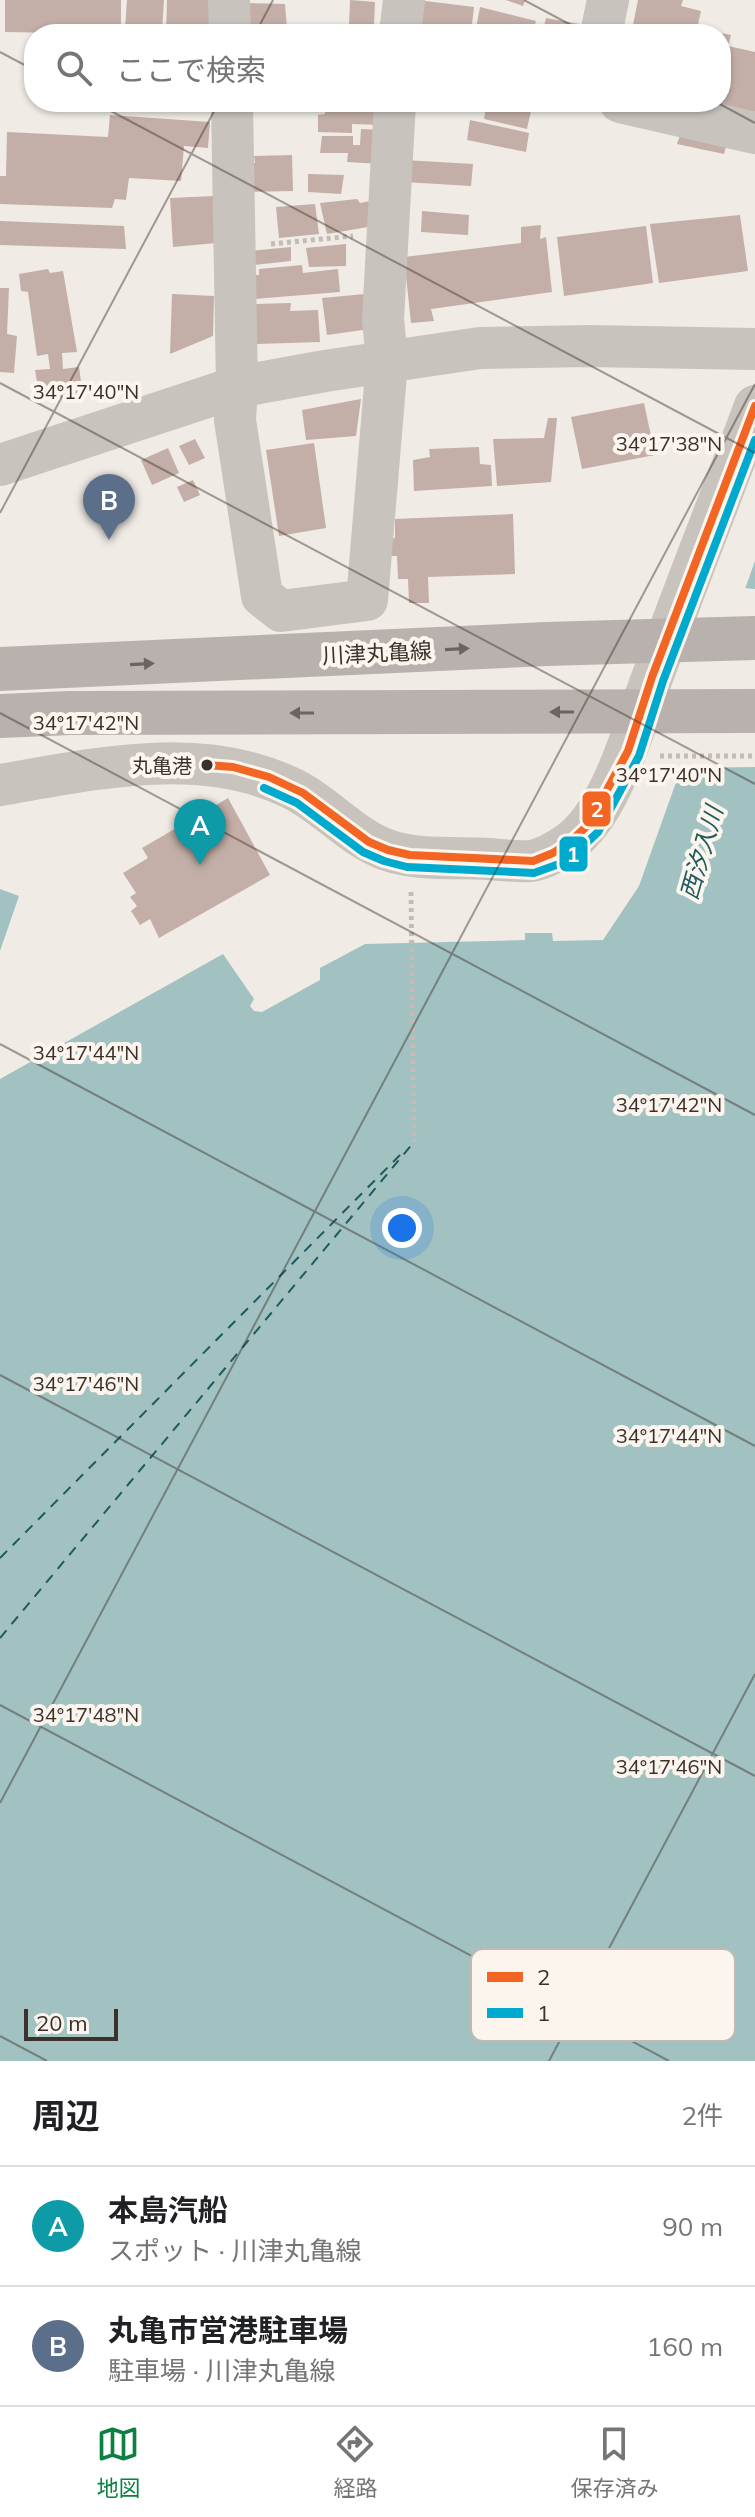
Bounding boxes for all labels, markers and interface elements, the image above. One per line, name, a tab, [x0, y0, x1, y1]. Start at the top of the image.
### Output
search box	[24, 24, 731, 112]
icon: search	[52, 46, 96, 90]
text: ここで検索	[116, 51, 266, 89]
text: 34°17'40"N	[33, 379, 139, 404]
text: 34°17'38"N	[616, 431, 722, 456]
pin: B	[83, 474, 135, 540]
street label: 川津丸亀線	[321, 636, 433, 670]
one-way arrow	[445, 642, 470, 655]
one-way arrow	[130, 657, 155, 670]
one-way arrow	[549, 706, 574, 719]
one-way arrow	[289, 707, 314, 719]
text: 34°17'42"N	[33, 710, 139, 735]
place label: 丸亀港	[132, 753, 192, 778]
marker: 丸亀港	[199, 757, 215, 773]
text: 34°17'40"N	[616, 762, 722, 787]
line badge: 2	[581, 790, 612, 828]
text: 2	[590, 795, 604, 823]
pin: A	[174, 799, 226, 865]
water label: 西汐入川	[673, 800, 730, 903]
line badge: 1	[558, 835, 589, 873]
text: 1	[566, 840, 580, 868]
text: 34°17'44"N	[33, 1040, 139, 1065]
text: 34°17'42"N	[616, 1092, 722, 1117]
your location	[382, 1208, 422, 1248]
text: 34°17'46"N	[33, 1371, 139, 1396]
text: 34°17'44"N	[616, 1423, 722, 1448]
text: 34°17'48"N	[33, 1702, 139, 1727]
text: 34°17'46"N	[616, 1754, 722, 1779]
legend	[471, 1949, 735, 2041]
text: 2	[537, 1963, 550, 1991]
text: 1	[537, 1999, 550, 2027]
scale bar	[24, 2005, 118, 2041]
text: 20 m	[36, 2009, 87, 2037]
text: 周辺	[32, 2094, 100, 2137]
text: 2件	[681, 2099, 723, 2132]
text: 本島汽船	[108, 2191, 228, 2229]
text: A	[48, 2210, 68, 2243]
text: 90 m	[662, 2210, 723, 2243]
text: スポット · 川津丸亀線	[108, 2234, 362, 2267]
text: 丸亀市営港駐車場	[108, 2311, 348, 2349]
text: B	[49, 2330, 67, 2363]
text: 160 m	[647, 2330, 723, 2363]
text: 駐車場 · 川津丸亀線	[108, 2354, 336, 2387]
tab: 地図	[96, 2422, 141, 2502]
tab: 経路	[333, 2422, 378, 2502]
tab: 保存済み	[570, 2422, 659, 2502]

